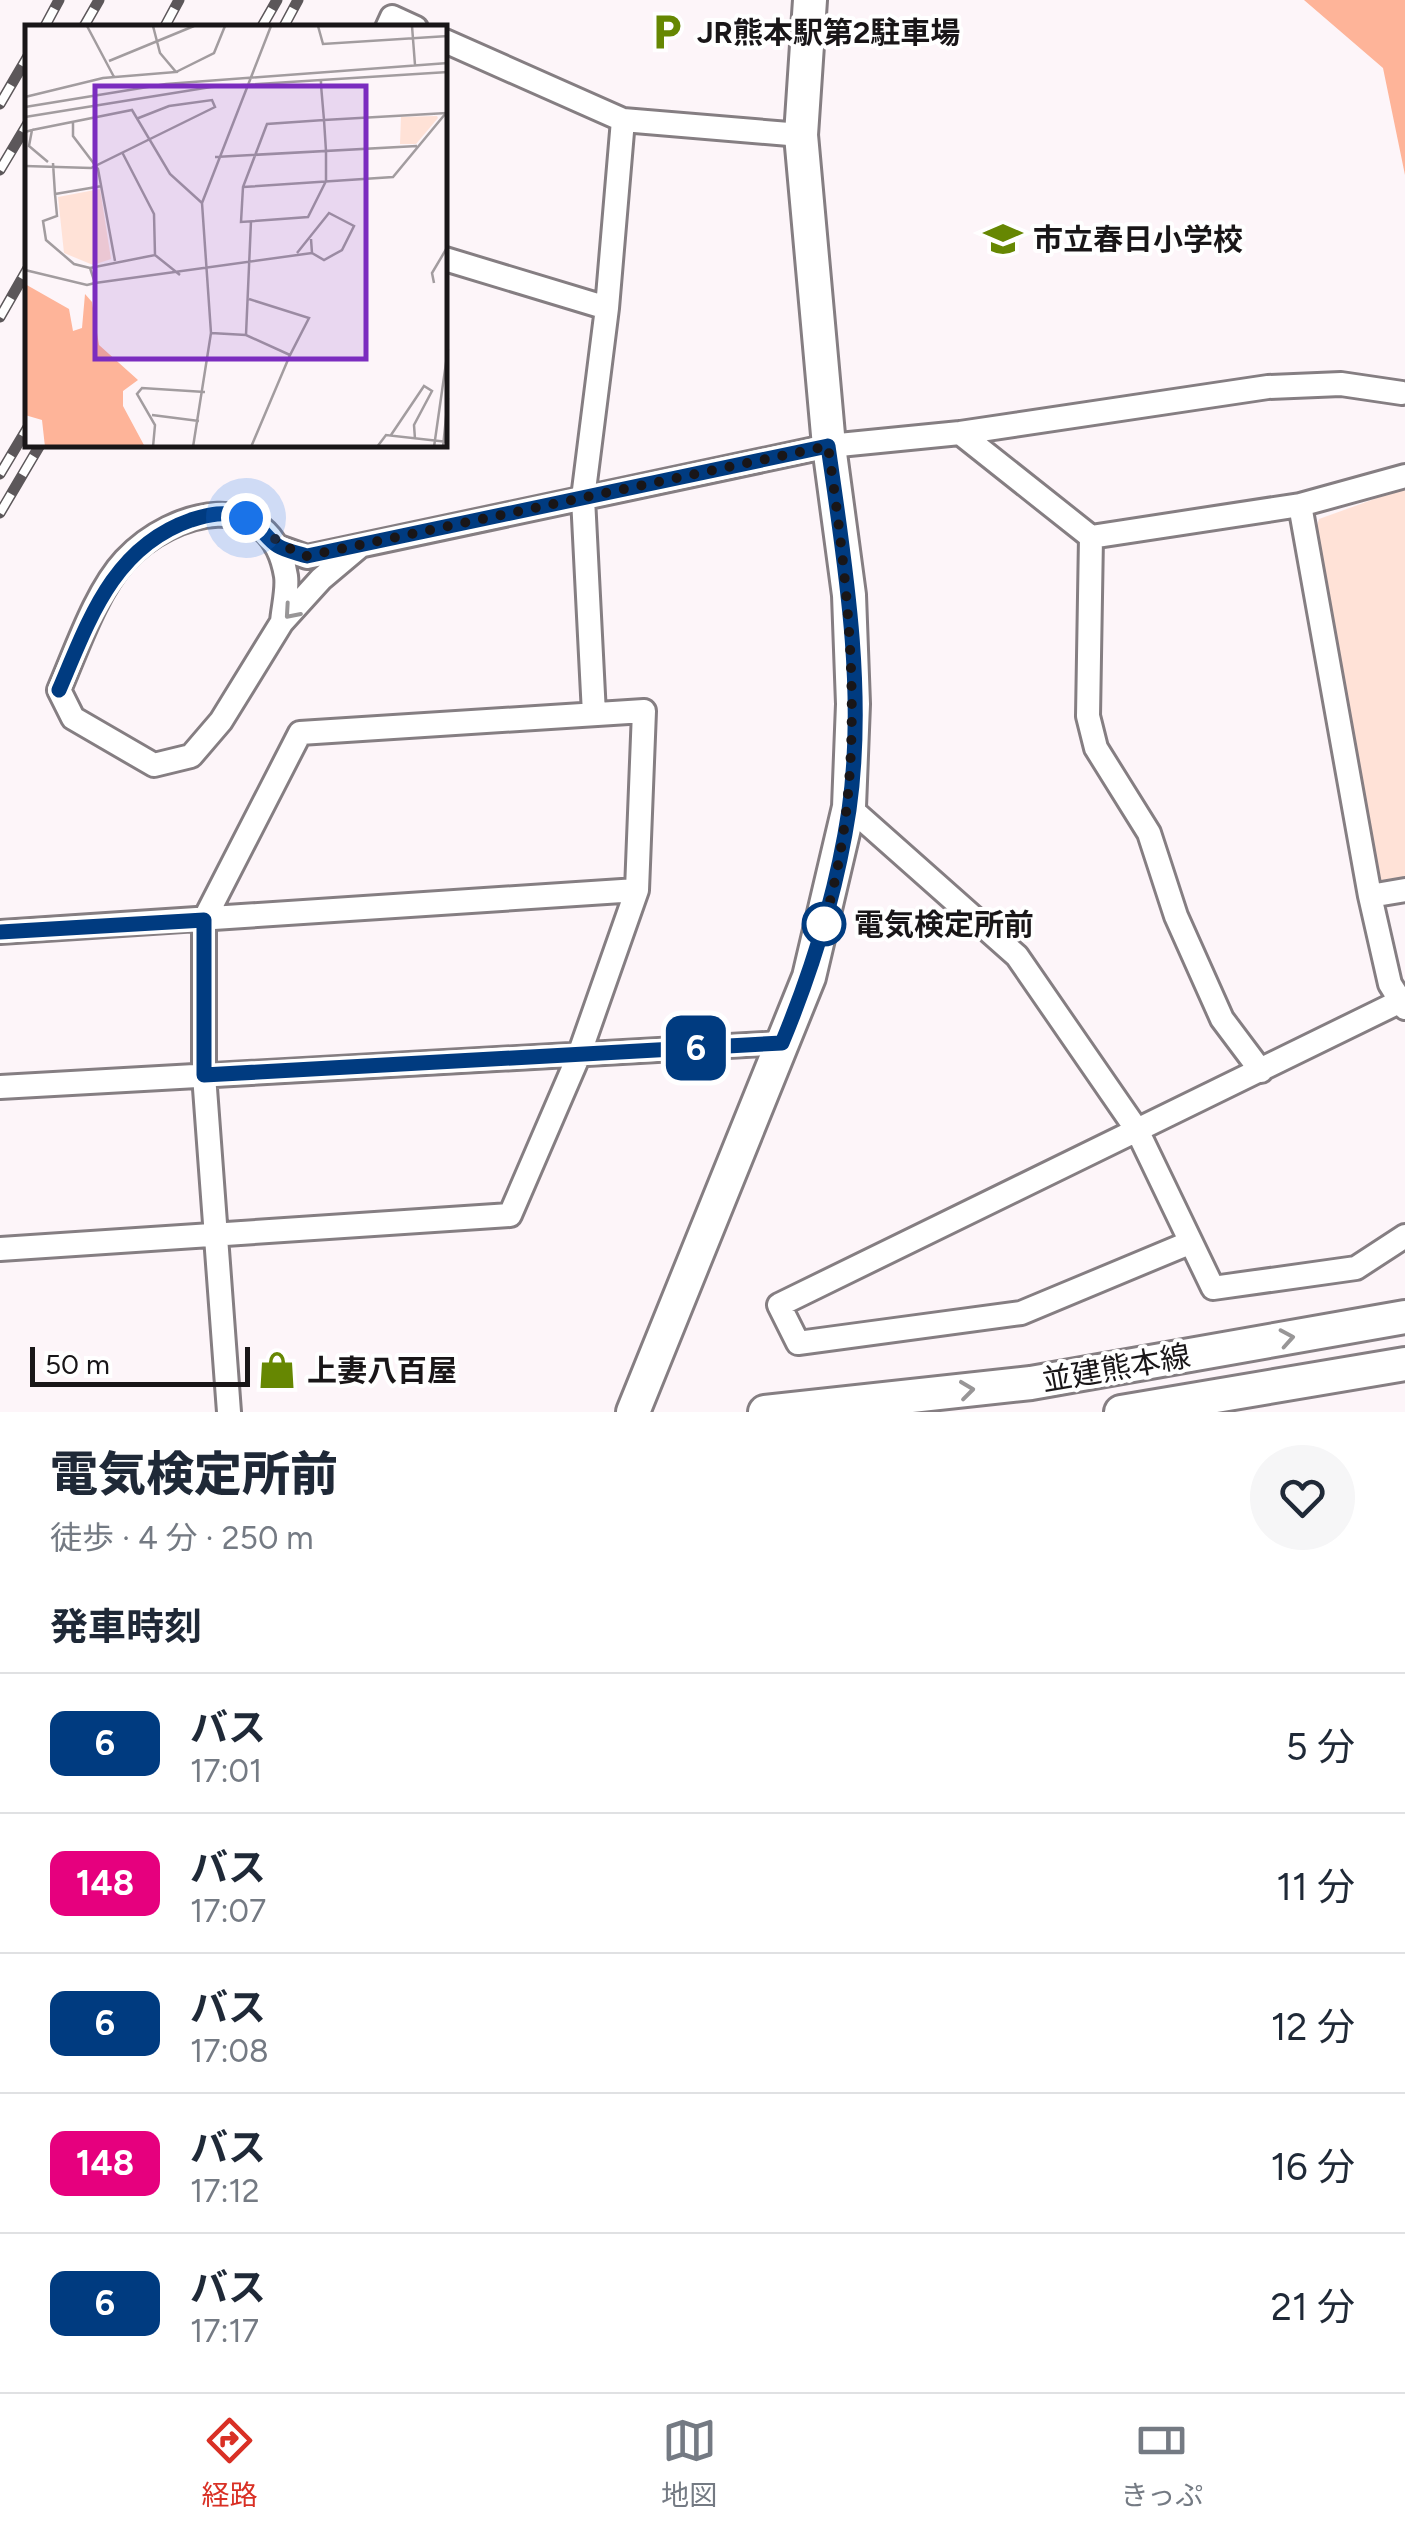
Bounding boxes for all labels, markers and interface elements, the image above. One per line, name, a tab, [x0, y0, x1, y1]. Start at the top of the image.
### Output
parking icon: JR熊本駅第2駐車場	[646, 11, 688, 53]
place label: JR熊本駅第2駐車場	[697, 14, 960, 51]
inset map	[25, 25, 448, 448]
school or university icon: 市立春日小学校	[982, 218, 1024, 260]
place label: 市立春日小学校	[1033, 221, 1243, 258]
your location	[221, 493, 271, 543]
one-way arrow	[285, 601, 303, 619]
marker: 電気検定所前	[803, 903, 845, 945]
place label: 電気検定所前	[854, 906, 1034, 943]
line badge: 6	[664, 1016, 728, 1080]
text: 6	[686, 1027, 706, 1069]
one-way arrow	[1279, 1328, 1296, 1349]
street label: 並建熊本線	[1039, 1337, 1193, 1399]
scale bar	[30, 1342, 250, 1386]
text: 50 m	[45, 1347, 110, 1381]
shop icon: 上妻八百屋	[256, 1349, 298, 1391]
place label: 上妻八百屋	[307, 1352, 457, 1389]
one-way arrow	[959, 1380, 975, 1401]
text: 電気検定所前	[50, 1445, 338, 1503]
button: heart	[1250, 1445, 1355, 1550]
text: 徒歩 · 4 分 · 250 m	[50, 1519, 314, 1557]
text: 発車時刻	[50, 1604, 202, 1650]
text: バス	[190, 1705, 266, 1751]
text: 6	[95, 1722, 115, 1764]
text: 5 分	[1286, 1724, 1355, 1770]
text: 17:01	[190, 1752, 262, 1790]
text: バス	[190, 1845, 266, 1891]
text: 148	[76, 1862, 134, 1904]
text: 11 分	[1276, 1864, 1355, 1910]
text: 17:07	[190, 1892, 266, 1930]
text: バス	[190, 1985, 266, 2031]
text: 6	[95, 2002, 115, 2044]
text: 12 分	[1271, 2004, 1355, 2050]
text: 17:08	[190, 2032, 269, 2070]
text: バス	[190, 2125, 266, 2171]
text: 148	[76, 2142, 134, 2184]
text: 16 分	[1270, 2144, 1355, 2190]
text: 17:12	[190, 2172, 260, 2210]
text: バス	[190, 2265, 266, 2311]
text: 6	[95, 2282, 115, 2324]
text: 21 分	[1271, 2284, 1355, 2330]
text: 17:17	[190, 2312, 259, 2350]
tab: 経路	[202, 2413, 258, 2513]
tab: 地図	[661, 2413, 717, 2513]
tab: きっぷ	[1120, 2413, 1203, 2513]

